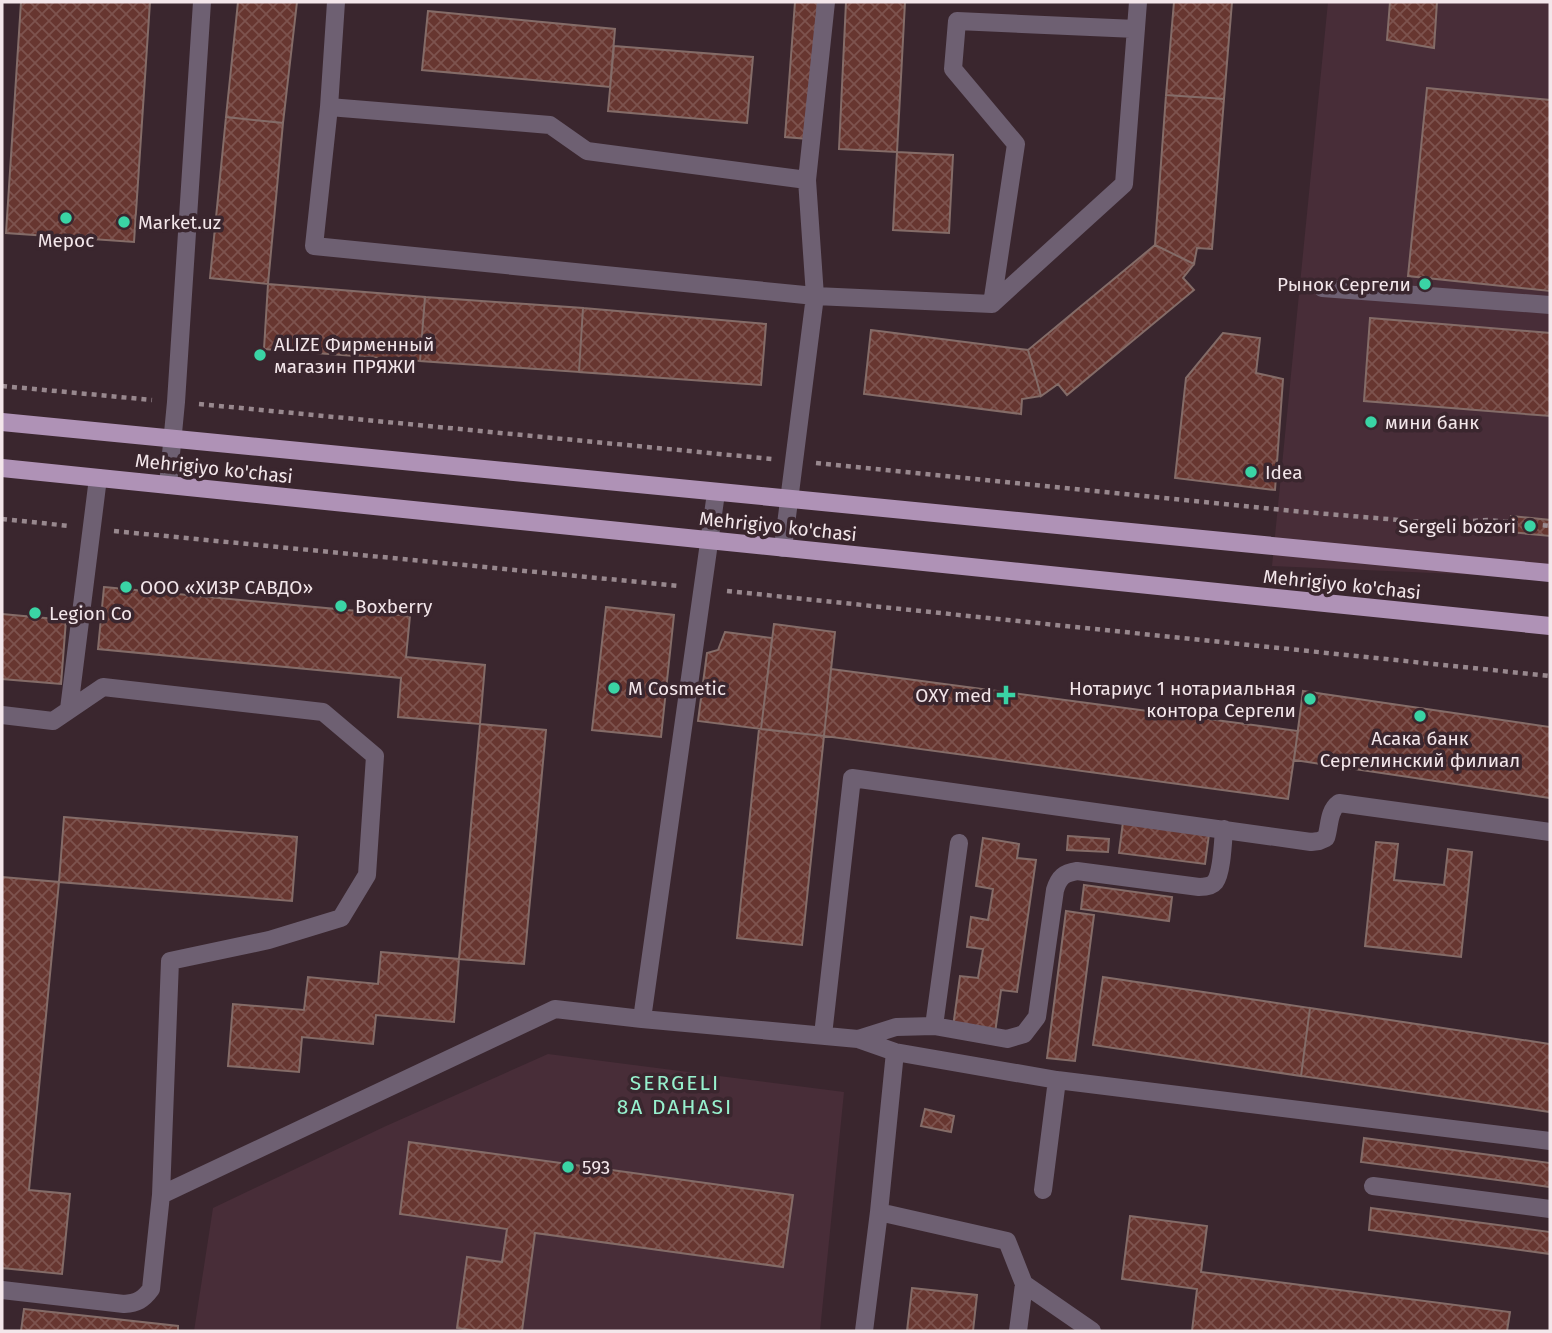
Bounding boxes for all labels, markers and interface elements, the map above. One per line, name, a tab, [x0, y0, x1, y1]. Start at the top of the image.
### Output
marker: Мерос	[58, 210, 74, 226]
place label: Market.uz	[138, 211, 221, 234]
marker: Market.uz	[116, 214, 132, 230]
place label: Мерос	[38, 229, 94, 252]
place label: Рынок Сергели	[1277, 273, 1411, 296]
marker: Рынок Сергели	[1417, 276, 1433, 292]
place label: ALIZE Фирменный магазин ПРЯЖИ	[274, 333, 434, 378]
marker: ALIZE Фирменный магазин ПРЯЖИ	[252, 347, 268, 363]
place label: мини банк	[1385, 411, 1479, 434]
marker: мини банк	[1363, 414, 1379, 430]
street label: Mehrigiyo ko'chasi	[134, 449, 294, 488]
place label: Idea	[1265, 461, 1302, 484]
marker: Idea	[1243, 464, 1259, 480]
street label: Mehrigiyo ko'chasi	[698, 507, 858, 546]
place label: Sergeli bozori	[1398, 515, 1516, 538]
marker: Sergeli bozori	[1522, 518, 1538, 534]
street label: Mehrigiyo ko'chasi	[1262, 565, 1422, 604]
place label: ООО «ХИЗР САВДО»	[140, 576, 313, 599]
marker: ООО «ХИЗР САВДО»	[118, 579, 134, 595]
place label: Boxberry	[355, 595, 433, 618]
marker: Boxberry	[333, 598, 349, 614]
place label: Legion Co	[49, 602, 132, 625]
marker: Legion Co	[27, 605, 43, 621]
place label: M Cosmetic	[628, 677, 726, 700]
place label: Нотариус 1 нотариальная контора Сергели	[1069, 677, 1296, 722]
marker: M Cosmetic	[606, 680, 622, 696]
place label: OXY med	[915, 684, 992, 707]
marker: OXY med	[998, 687, 1014, 703]
marker: Нотариус 1 нотариальная контора Сергели	[1302, 691, 1318, 707]
marker: Асака банк Сергелинский филиал	[1412, 708, 1428, 724]
place label: Асака банк Сергелинский филиал	[1320, 727, 1520, 772]
district label: SERGELI 8A DAHASI	[617, 1070, 733, 1120]
place label: 593	[582, 1156, 610, 1179]
marker: 593	[560, 1159, 576, 1175]

